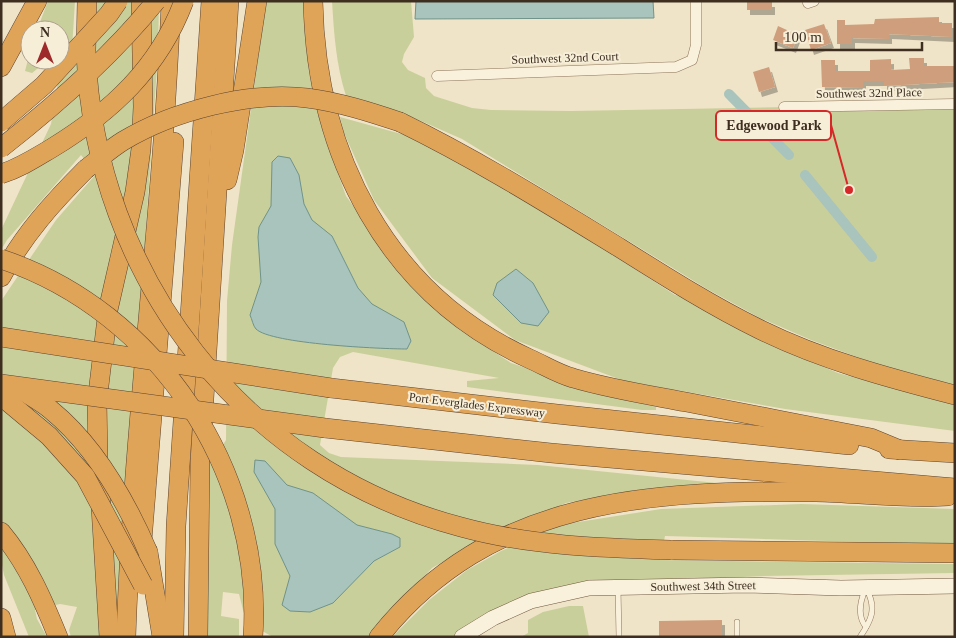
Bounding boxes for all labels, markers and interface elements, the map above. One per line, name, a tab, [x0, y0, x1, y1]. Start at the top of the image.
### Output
north arrow	[20, 20, 70, 70]
scale bar	[776, 20, 922, 52]
text: N	[40, 25, 50, 40]
text: 100 m	[784, 29, 822, 45]
street label: Southwest 32nd Court	[511, 49, 620, 67]
street label: Southwest 32nd Place	[816, 85, 922, 101]
callout: Edgewood Park	[716, 111, 831, 140]
text: Edgewood Park	[726, 118, 822, 133]
street label: Port Everglades Expressway	[408, 390, 546, 420]
street label: Southwest 34th Street	[650, 578, 756, 594]

